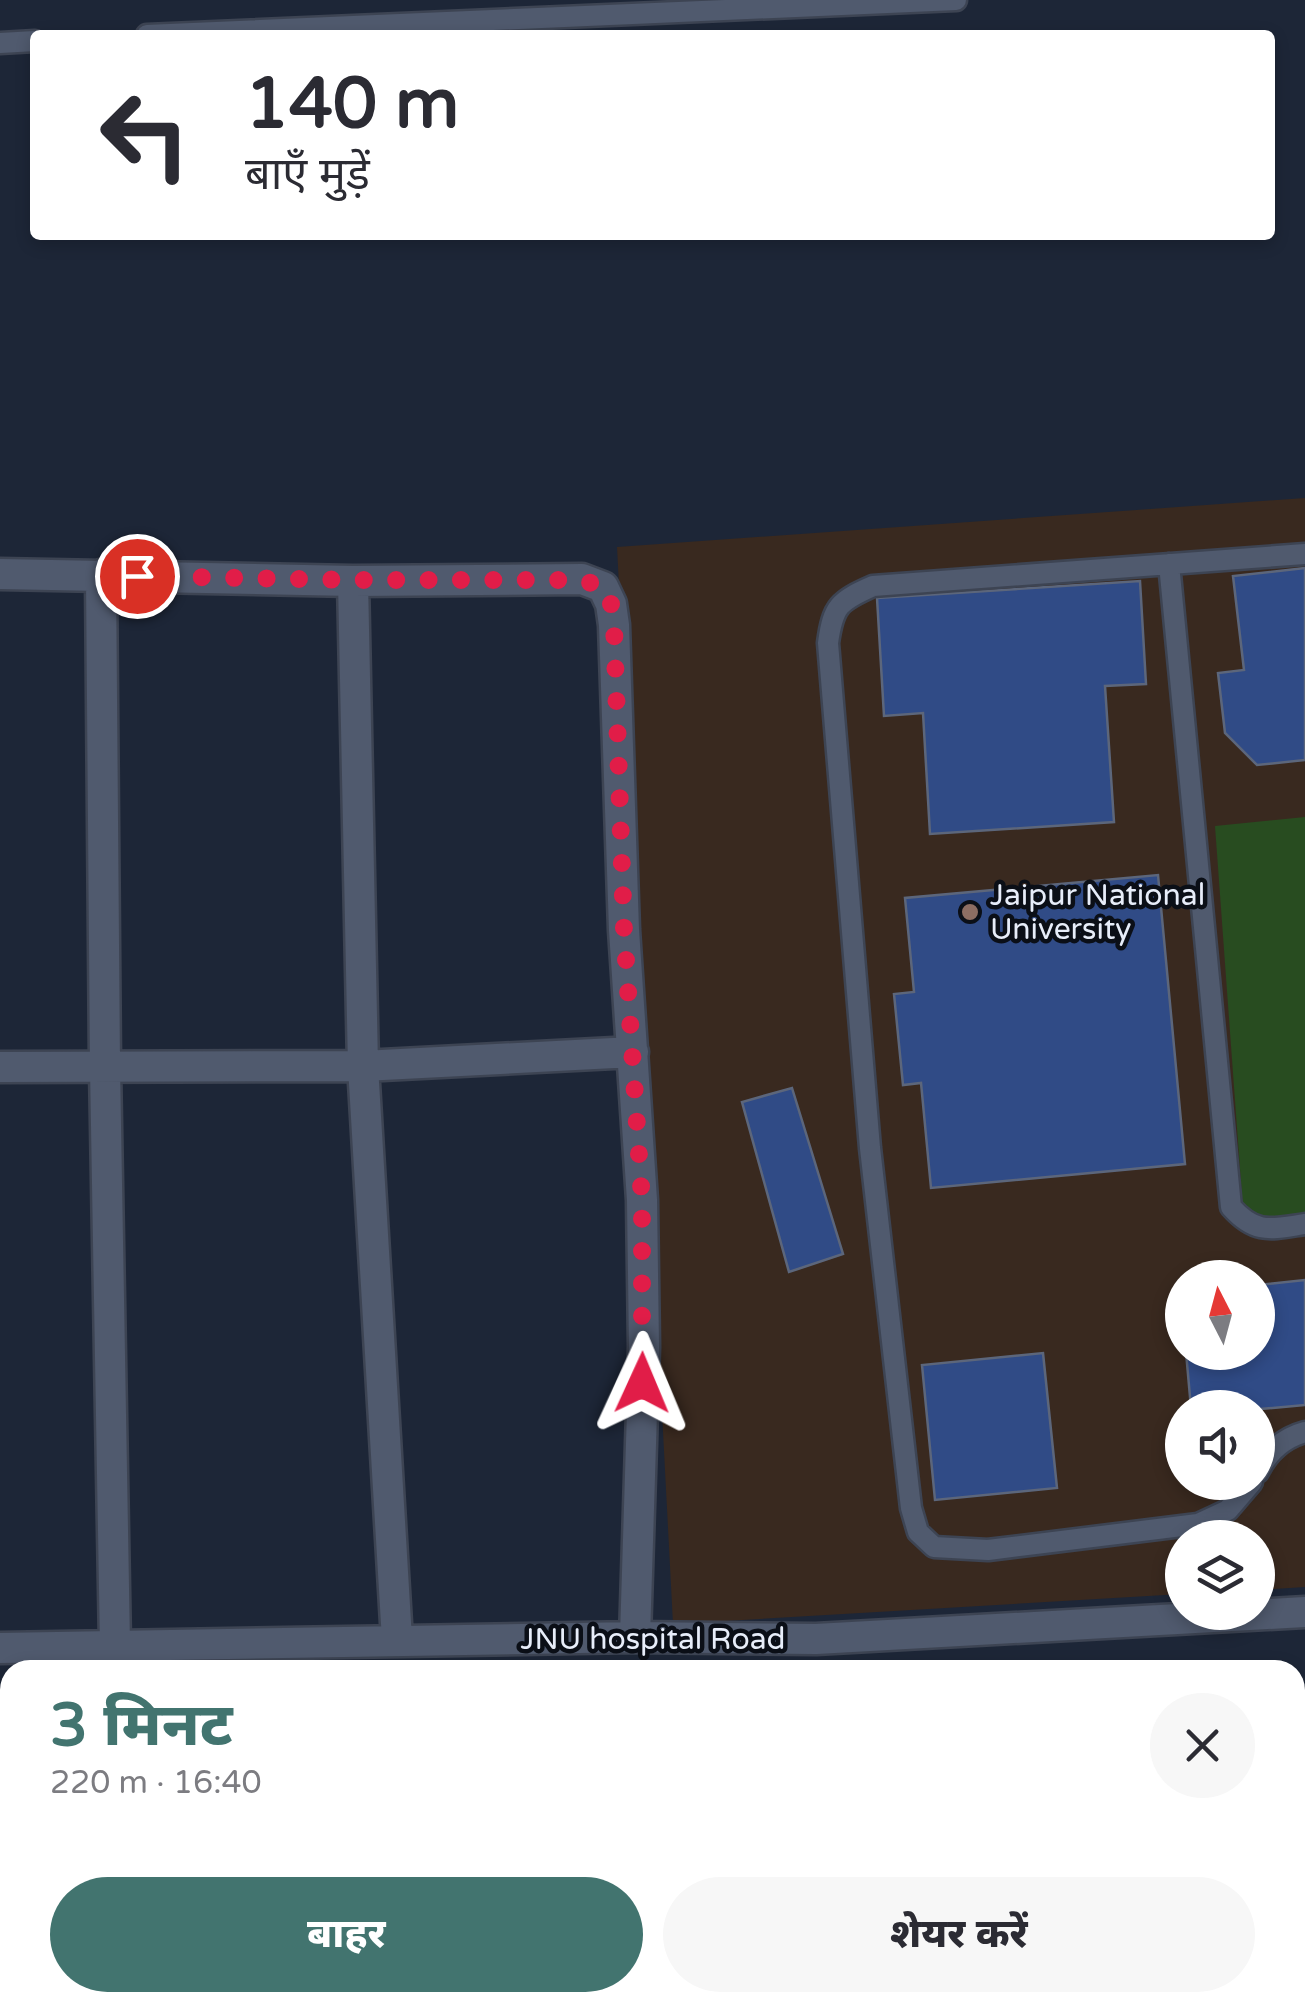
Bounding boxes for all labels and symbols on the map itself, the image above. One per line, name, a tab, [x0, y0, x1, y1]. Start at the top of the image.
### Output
pin	[95, 534, 180, 619]
place label: Jaipur National University	[990, 877, 1205, 948]
marker: Jaipur National University	[959, 901, 981, 923]
north arrow	[1165, 1260, 1275, 1370]
position arrow	[590, 1331, 694, 1435]
street label: JNU hospital Road	[521, 1621, 785, 1658]

